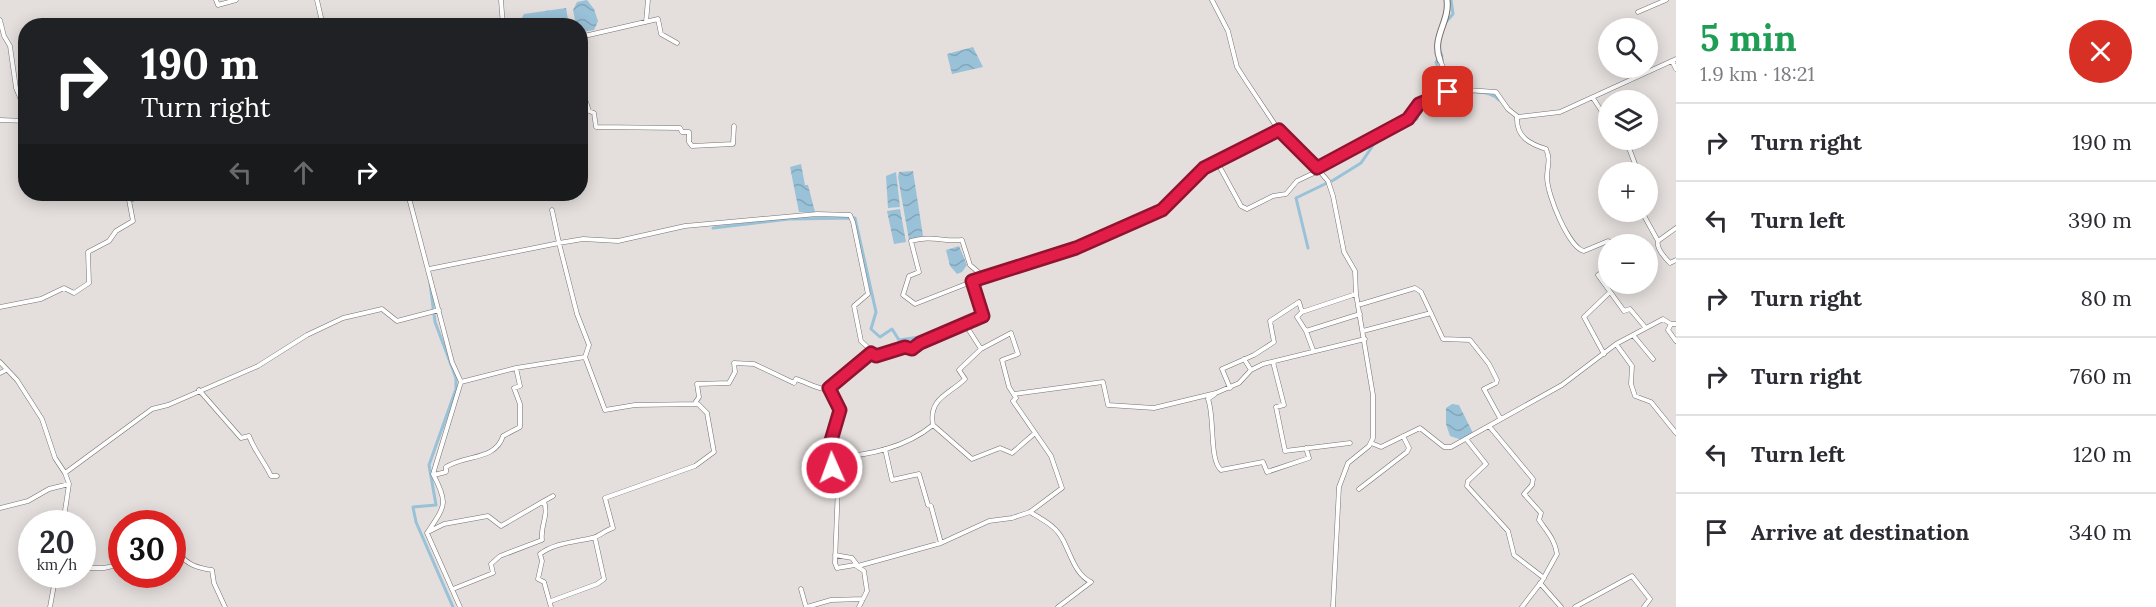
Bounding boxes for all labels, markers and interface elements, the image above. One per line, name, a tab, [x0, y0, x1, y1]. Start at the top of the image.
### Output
text: 5 min	[1700, 15, 1797, 61]
map controls	[1598, 18, 1658, 294]
button: search	[1598, 18, 1658, 78]
button: close	[2069, 20, 2132, 83]
text: 190 m	[141, 37, 259, 91]
icon: right	[42, 42, 120, 120]
text: 1.9 km · 18:21	[1700, 61, 1815, 86]
pin	[1422, 66, 1473, 117]
icon: arrive	[1431, 75, 1464, 108]
text: Turn right	[141, 90, 270, 124]
button: layers	[1598, 90, 1658, 150]
icon: right	[1700, 126, 1733, 159]
text: Turn right	[1751, 128, 1862, 156]
text: 190 m	[2072, 128, 2132, 156]
icon: left	[224, 156, 257, 189]
icon: ahead	[287, 156, 320, 189]
icon: right	[350, 156, 383, 189]
button: +	[1598, 162, 1658, 222]
icon: left	[1700, 204, 1733, 237]
text: Turn left	[1751, 206, 1845, 234]
text: 390 m	[2068, 206, 2132, 234]
button: −	[1598, 234, 1658, 294]
icon: right	[1700, 282, 1733, 315]
text: Turn right	[1751, 284, 1862, 312]
text: 80 m	[2081, 284, 2132, 312]
icon: right	[1700, 360, 1733, 393]
text: Turn right	[1751, 362, 1862, 390]
text: 760 m	[2070, 362, 2132, 390]
position arrow	[800, 436, 864, 500]
icon: left	[1700, 438, 1733, 471]
text: Turn left	[1751, 440, 1845, 468]
text: 120 m	[2073, 440, 2132, 468]
speed limit sign: 30	[108, 510, 186, 588]
icon: arrive	[1700, 516, 1733, 549]
text: Arrive at destination	[1751, 518, 1969, 546]
text: 340 m	[2069, 518, 2132, 546]
text: 20	[39, 523, 75, 561]
text: km/h	[37, 555, 77, 574]

